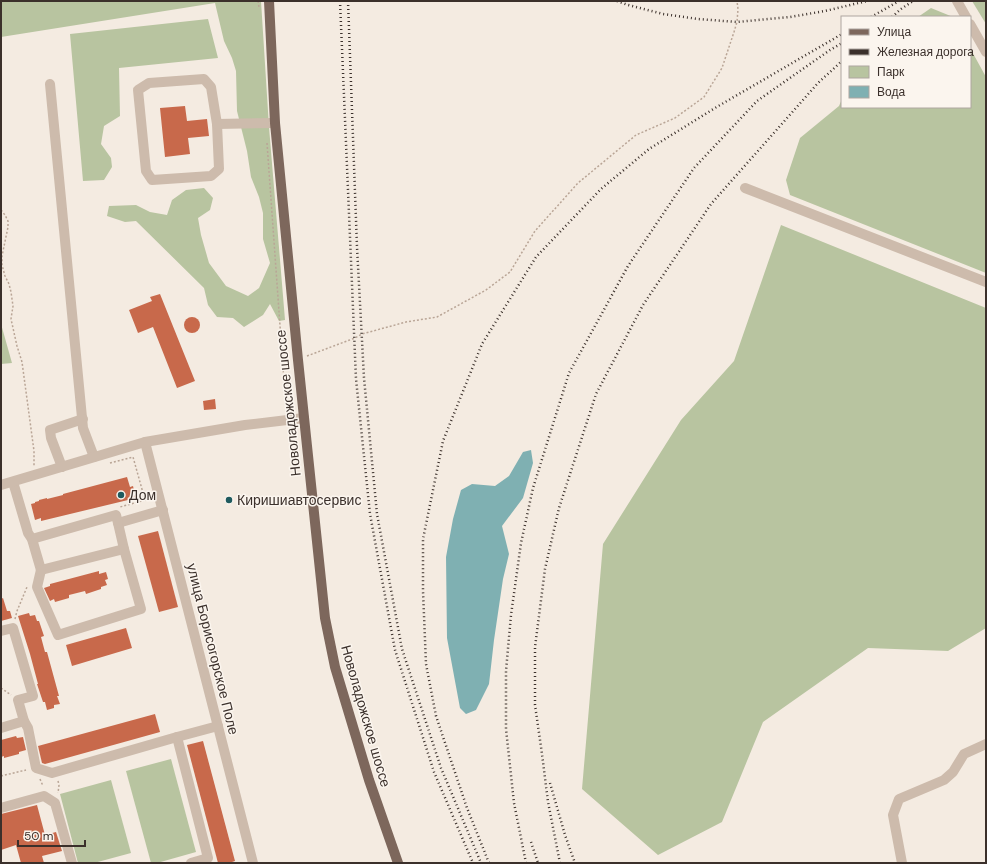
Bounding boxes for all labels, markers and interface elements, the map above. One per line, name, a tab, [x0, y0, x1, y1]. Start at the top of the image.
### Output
legend	[841, 16, 971, 108]
text: Улица	[877, 24, 911, 40]
text: Железная дорога	[877, 44, 974, 60]
text: Парк	[877, 64, 905, 80]
text: Вода	[877, 84, 905, 100]
street label: Новоладожское шоссе	[271, 329, 305, 477]
place label: Дом	[129, 486, 156, 504]
marker: Дом	[116, 490, 126, 500]
place label: Киришиавтосервис	[237, 491, 361, 509]
marker: Киришиавтосервис	[224, 495, 234, 505]
street label: улица Борисогорское Поле	[183, 561, 243, 737]
street label: Новоладожское шоссе	[337, 643, 395, 789]
scale bar	[18, 822, 85, 848]
text: 50 m	[24, 828, 53, 844]

